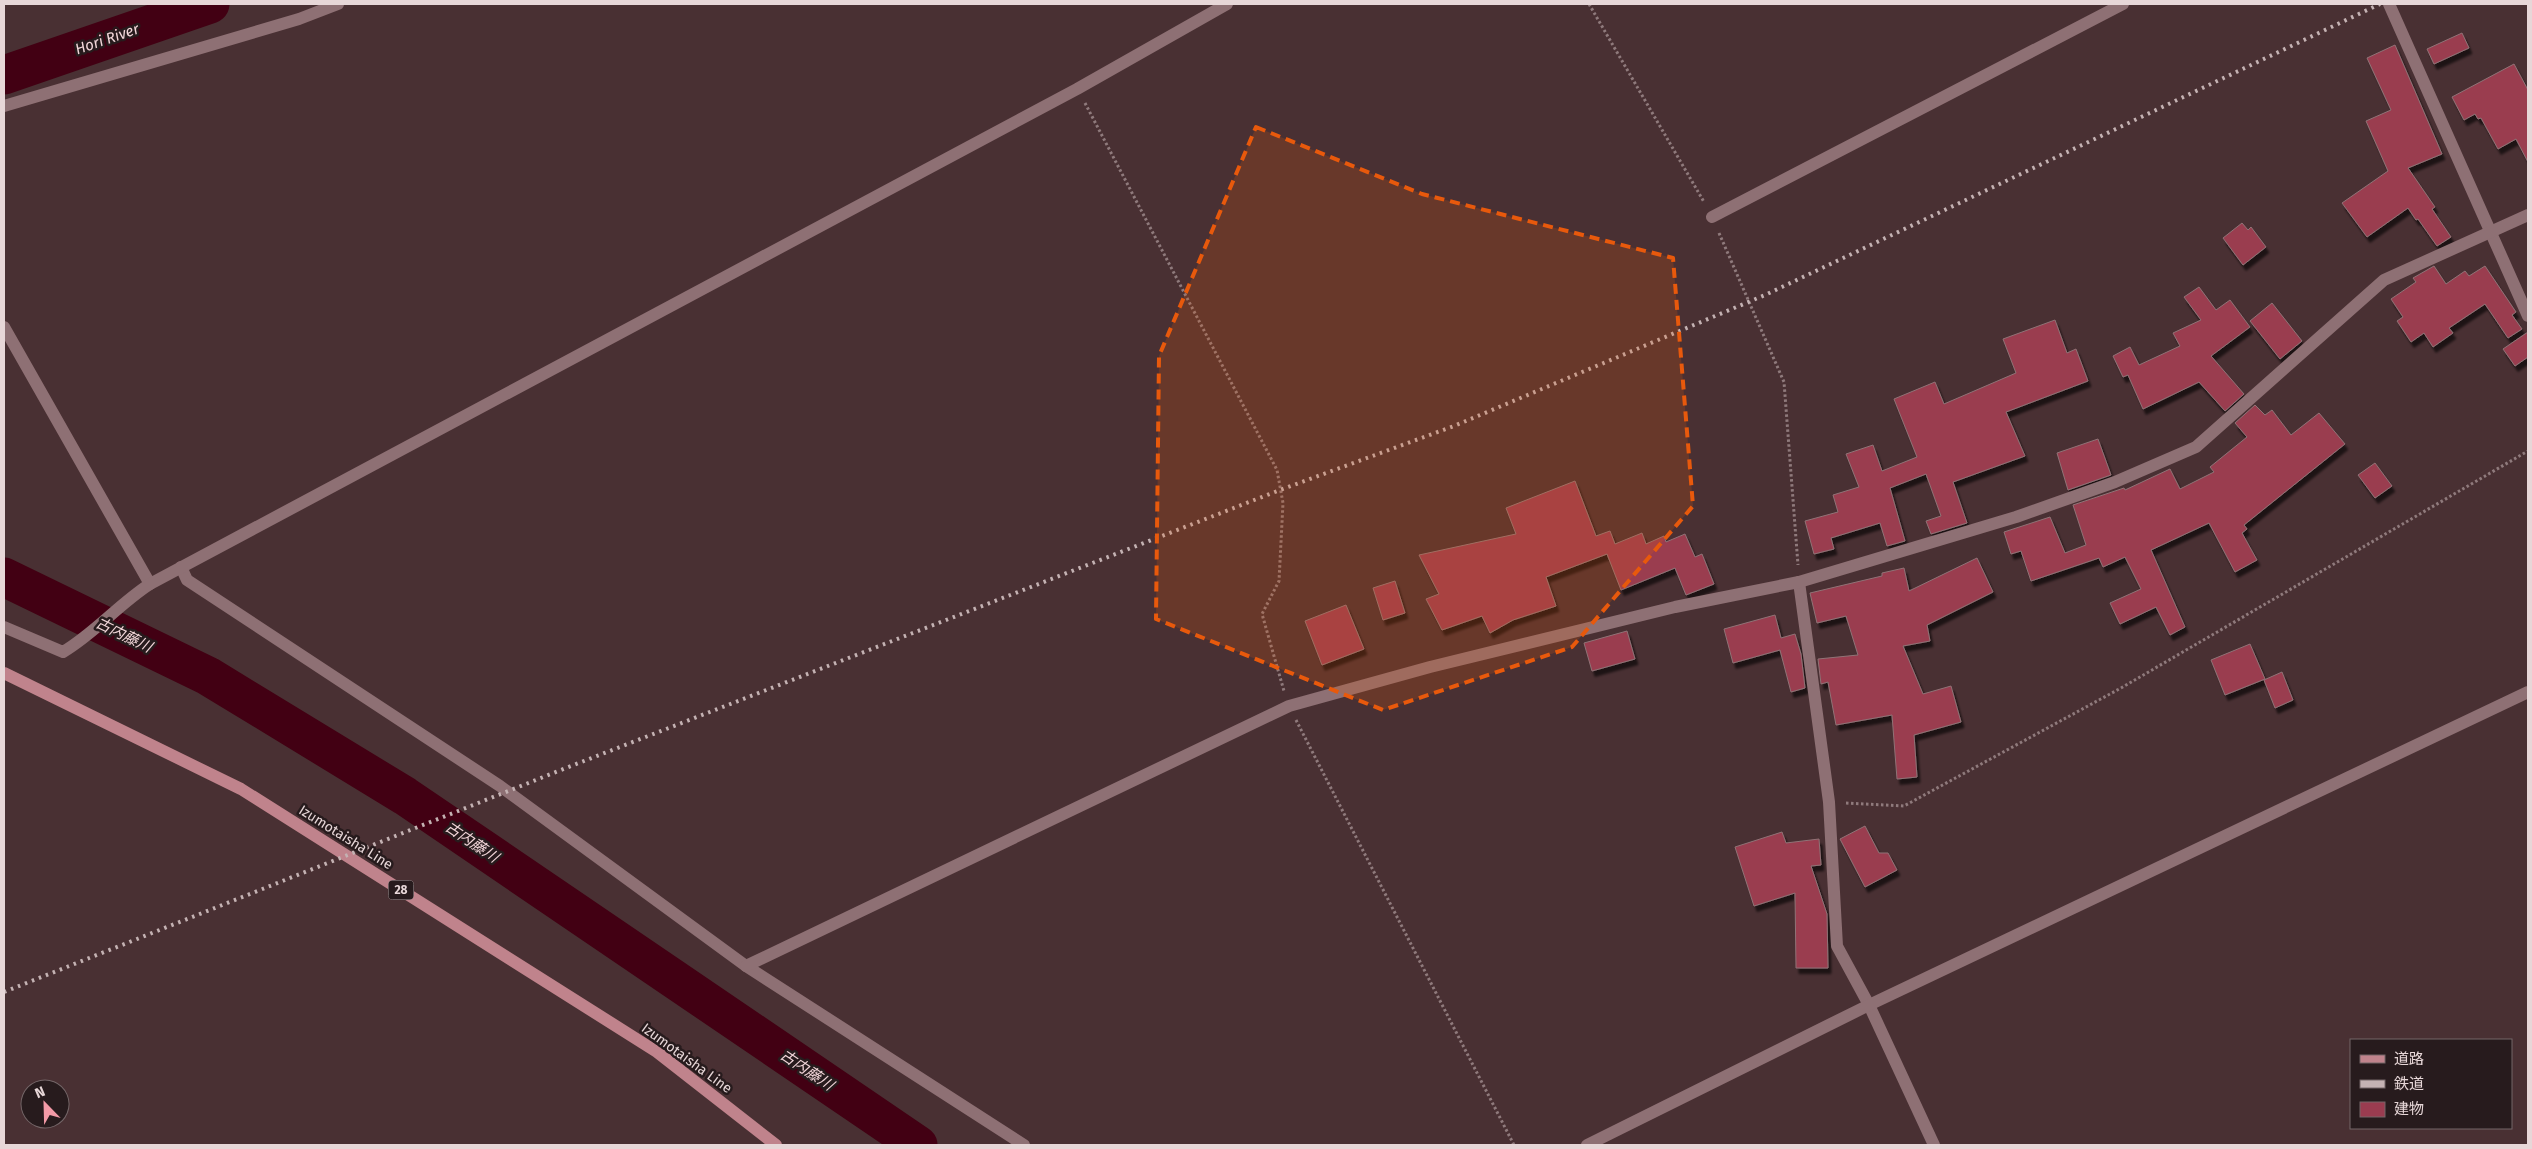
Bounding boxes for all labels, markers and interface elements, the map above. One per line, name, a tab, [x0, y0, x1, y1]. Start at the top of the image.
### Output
water label: Hori River	[73, 19, 143, 58]
water label: 古内藤川	[93, 614, 157, 657]
street label: Izumotaisha Line	[296, 802, 396, 873]
water label: 古内藤川	[442, 818, 504, 867]
road number: 28	[388, 880, 414, 900]
street label: Izumotaisha Line	[638, 1020, 735, 1097]
legend	[2350, 1039, 2512, 1129]
water label: 古内藤川	[777, 1046, 839, 1095]
text: 道路	[2394, 1050, 2424, 1068]
text: 鉄道	[2394, 1075, 2424, 1093]
north arrow	[20, 1079, 70, 1129]
text: N	[33, 1083, 48, 1102]
text: 建物	[2394, 1100, 2424, 1118]

